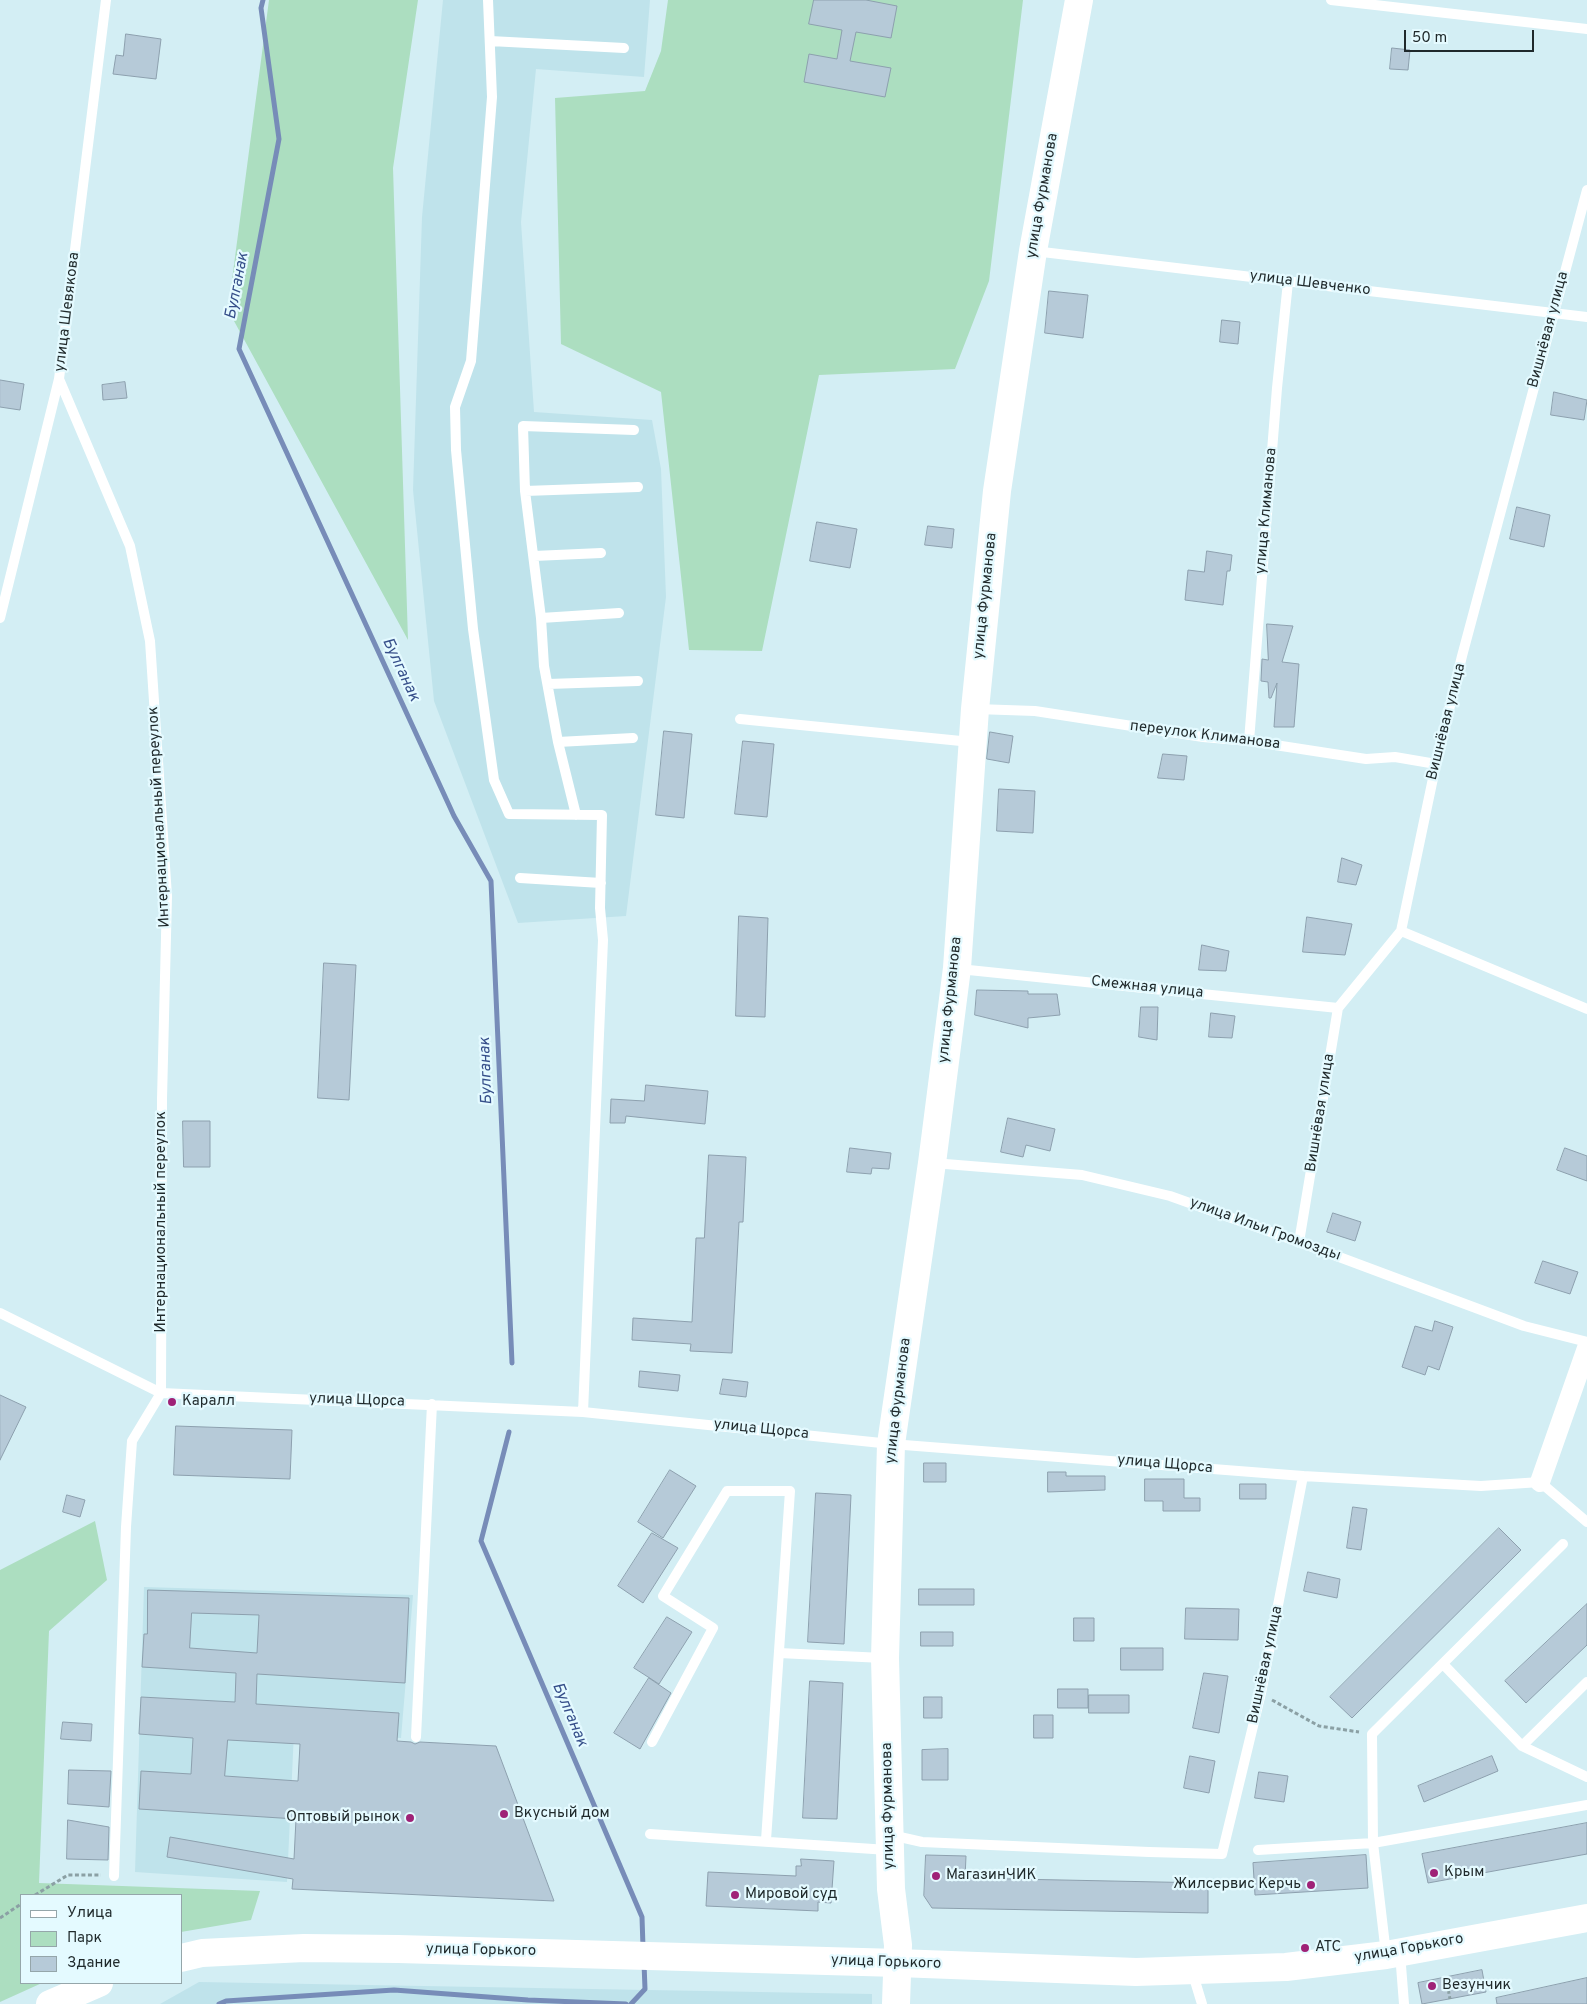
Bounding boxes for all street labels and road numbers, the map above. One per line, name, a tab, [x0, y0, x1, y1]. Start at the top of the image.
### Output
street label: улица Фурманова	[1023, 132, 1063, 260]
street label: улица Шевякова	[52, 251, 84, 373]
street label: улица Шевченко	[1249, 268, 1371, 300]
street label: Вишнёвая улица	[1525, 270, 1573, 390]
street label: улица Климанова	[1253, 447, 1281, 575]
street label: улица Фурманова	[970, 532, 1002, 660]
street label: Вишнёвая улица	[1424, 662, 1470, 782]
street label: Интернациональный переулок	[145, 706, 175, 928]
street label: переулок Климанова	[1129, 718, 1281, 754]
street label: улица Фурманова	[935, 936, 967, 1064]
street label: Смежная улица	[1090, 973, 1204, 1003]
street label: Вишнёвая улица	[1303, 1052, 1339, 1174]
street label: Интернациональный переулок	[153, 1111, 171, 1333]
street label: улица Ильи Громозды	[1187, 1194, 1343, 1266]
street label: улица Фурманова	[882, 1337, 916, 1465]
street label: улица Щорса	[309, 1390, 405, 1412]
street label: улица Щорса	[713, 1416, 809, 1444]
street label: улица Щорса	[1117, 1452, 1213, 1478]
street label: Вишнёвая улица	[1245, 1605, 1287, 1725]
street label: улица Фурманова	[879, 1742, 899, 1870]
street label: улица Горького	[1353, 1931, 1465, 1967]
street label: улица Горького	[426, 1941, 536, 1961]
street label: улица Горького	[831, 1952, 941, 1974]

